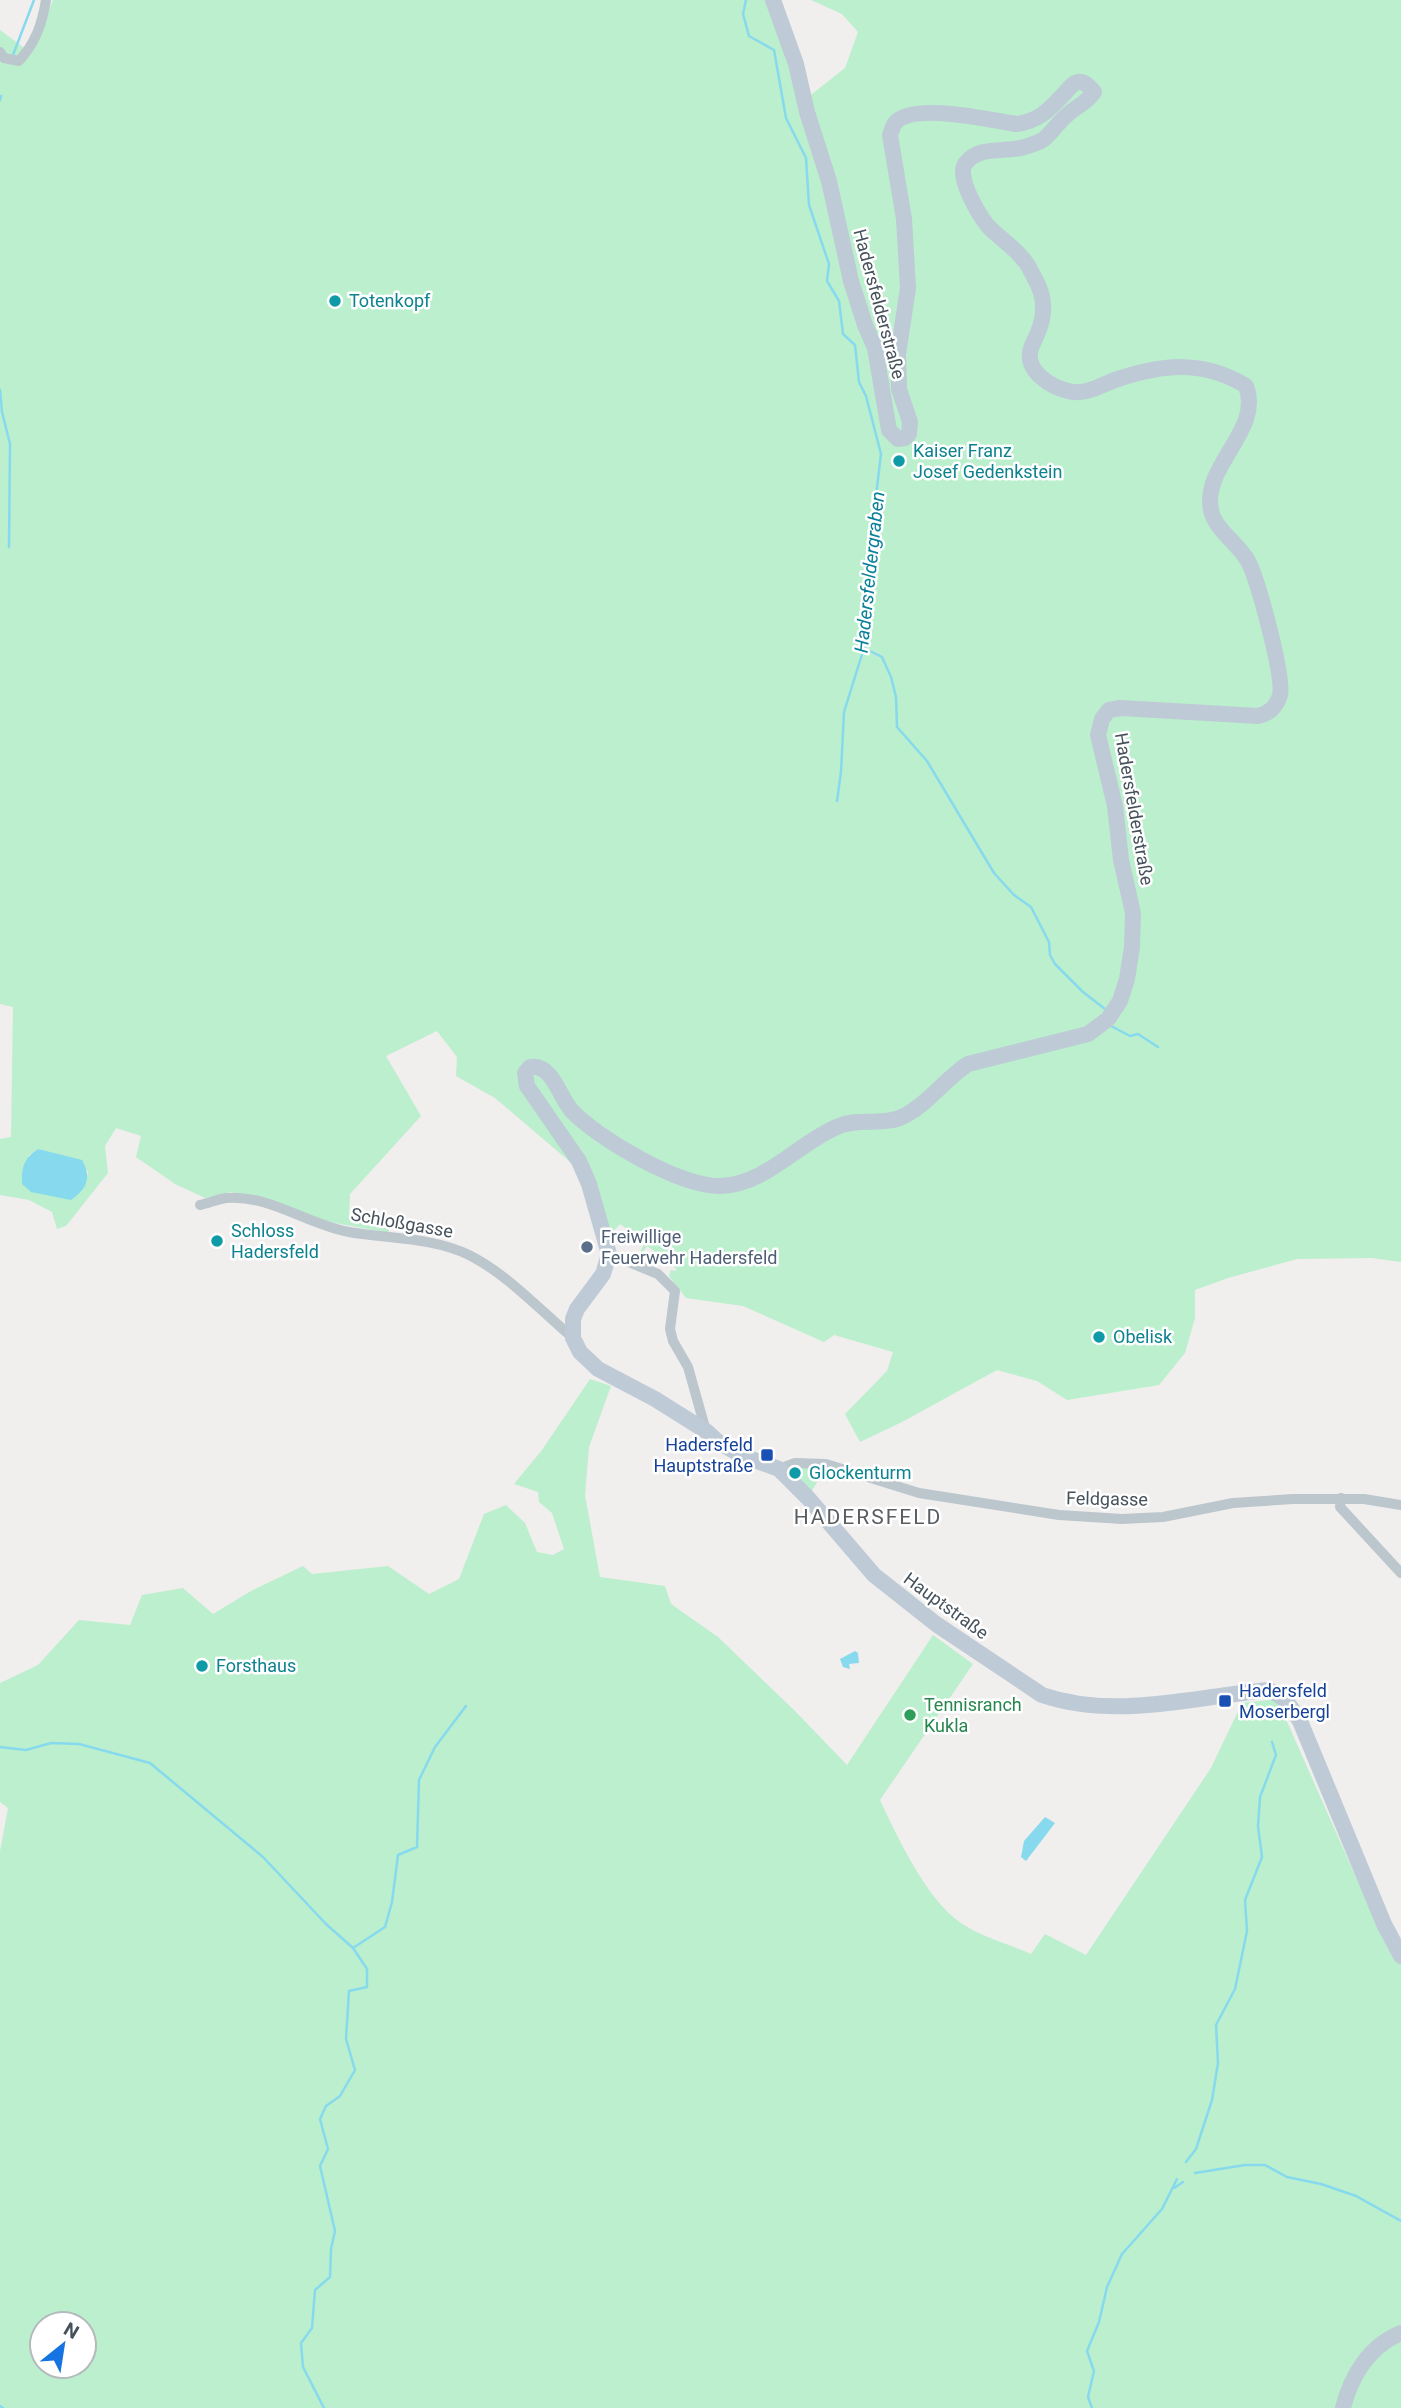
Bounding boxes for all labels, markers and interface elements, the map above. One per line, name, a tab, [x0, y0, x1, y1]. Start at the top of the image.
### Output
street label: Hadersfelderstraße	[849, 227, 910, 381]
place label: Totenkopf	[349, 290, 431, 311]
marker: Totenkopf	[327, 293, 343, 309]
place label: Kaiser Franz Josef Gedenkstein	[913, 440, 1062, 482]
marker: Kaiser Franz Josef Gedenkstein	[891, 453, 907, 469]
water label: Hadersfeldergraben	[850, 490, 889, 654]
street label: Hadersfelderstraße	[1111, 731, 1158, 887]
street label: Schloßgasse	[349, 1203, 455, 1242]
place label: Schloss Hadersfeld	[231, 1220, 319, 1262]
place label: Freiwillige Feuerwehr Hadersfeld	[601, 1226, 777, 1268]
marker: Schloss Hadersfeld	[209, 1233, 225, 1249]
marker: Freiwillige Feuerwehr Hadersfeld	[579, 1239, 595, 1255]
place label: Obelisk	[1113, 1326, 1173, 1347]
marker: Obelisk	[1091, 1329, 1107, 1345]
place label: Hadersfeld Hauptstraße	[653, 1434, 753, 1476]
marker: Hadersfeld Hauptstraße	[759, 1447, 775, 1463]
place label: Glockenturm	[809, 1462, 911, 1483]
marker: Glockenturm	[787, 1465, 803, 1481]
street label: Feldgasse	[1066, 1487, 1148, 1510]
district label: HADERSFELD	[794, 1505, 942, 1529]
street label: Hauptstraße	[900, 1568, 993, 1643]
place label: Forsthaus	[216, 1655, 296, 1676]
marker: Forsthaus	[194, 1658, 210, 1674]
place label: Hadersfeld Moserbergl	[1239, 1680, 1330, 1722]
marker: Hadersfeld Moserbergl	[1217, 1693, 1233, 1709]
place label: Tennisranch Kukla	[924, 1694, 1022, 1736]
marker: Tennisranch Kukla	[902, 1707, 918, 1723]
north arrow	[28, 2310, 98, 2380]
text: N	[60, 2317, 83, 2344]

